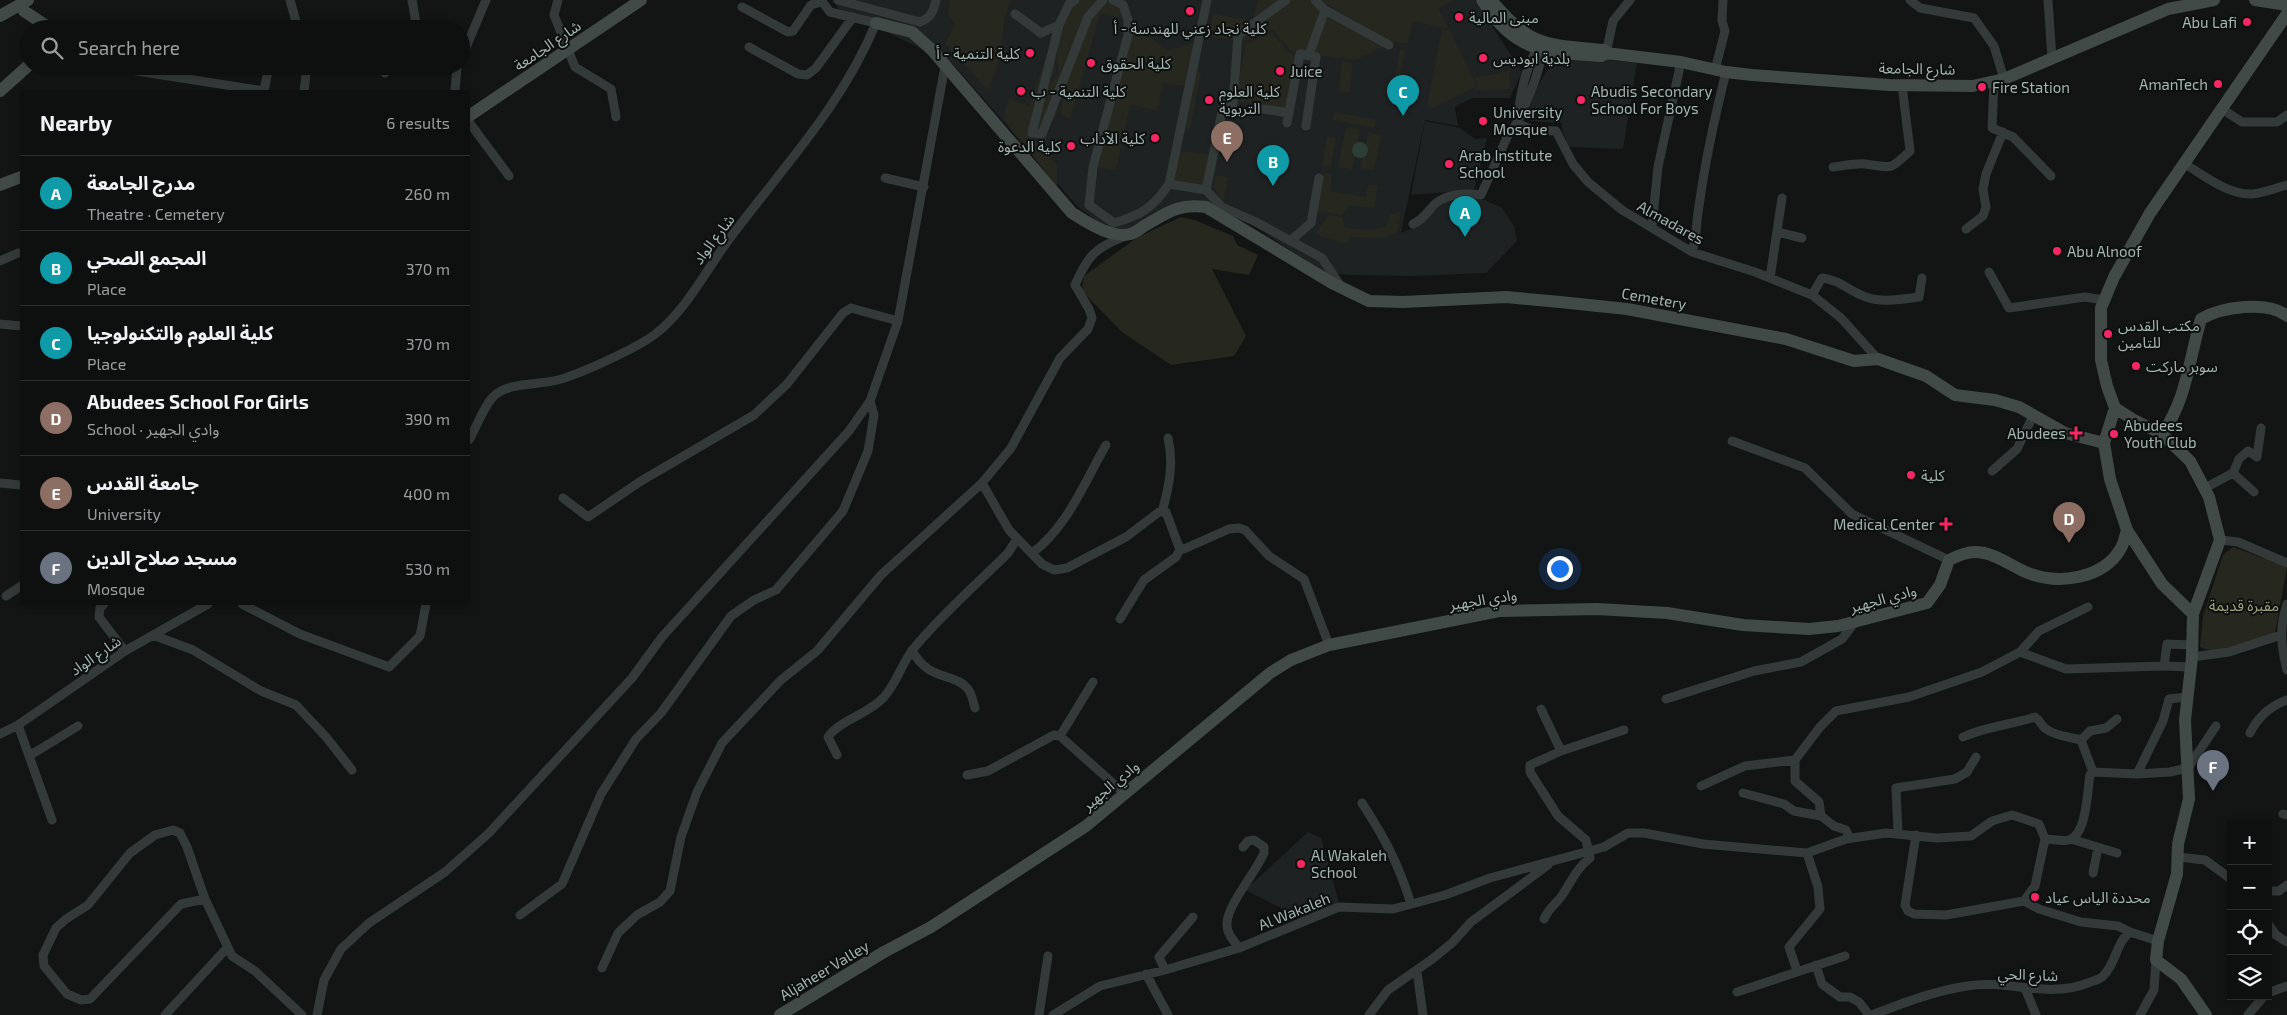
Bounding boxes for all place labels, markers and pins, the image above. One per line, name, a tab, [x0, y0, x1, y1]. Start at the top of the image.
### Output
marker: كلية نجاد زعني للهندسة - أ	[1184, 5, 1196, 17]
place label: مبنى المالية	[1469, 8, 1539, 27]
marker: مبنى المالية	[1453, 11, 1465, 23]
place label: Abu Lafi	[2182, 13, 2237, 31]
marker: Abu Lafi	[2241, 16, 2253, 28]
place label: كلية نجاد زعني للهندسة - أ	[1113, 19, 1267, 40]
place label: كلية التنمية - أ	[936, 44, 1021, 62]
marker: كلية التنمية - أ	[1024, 47, 1036, 59]
place label: بلدية ابوديس	[1493, 49, 1570, 68]
marker: بلدية ابوديس	[1477, 52, 1489, 64]
place label: كلية الحقوق	[1101, 54, 1172, 73]
marker: كلية الحقوق	[1085, 57, 1097, 69]
place label: Juice	[1290, 62, 1323, 80]
marker: Juice	[1274, 65, 1286, 77]
pin: C	[1387, 75, 1419, 116]
place label: AmanTech	[2139, 75, 2208, 93]
place label: Fire Station	[1992, 78, 2070, 96]
marker: AmanTech	[2212, 78, 2224, 90]
marker: Fire Station	[1976, 81, 1988, 93]
place label: كلية التنمية - ب	[1031, 82, 1127, 100]
place label: كلية العلوم التربوية	[1219, 82, 1281, 118]
place label: Abudis Secondary School For Boys	[1591, 82, 1712, 117]
marker: كلية التنمية - ب	[1015, 85, 1027, 97]
marker: كلية العلوم التربوية	[1203, 94, 1215, 106]
marker: Abudis Secondary School For Boys	[1575, 94, 1587, 106]
place label: University Mosque	[1493, 103, 1562, 138]
marker: University Mosque	[1477, 115, 1489, 127]
pin: E	[1211, 121, 1243, 162]
place label: كلية الآداب	[1080, 129, 1146, 147]
marker: كلية الآداب	[1149, 132, 1161, 144]
place label: كلية الدعوة	[998, 137, 1062, 156]
marker: كلية الدعوة	[1065, 140, 1077, 152]
pin: B	[1257, 145, 1289, 186]
place label: Arab Institute School	[1459, 146, 1552, 181]
marker: Arab Institute School	[1443, 158, 1455, 170]
pin: A	[1449, 196, 1481, 237]
place label: Abu Alnoof	[2067, 242, 2142, 260]
marker: Abu Alnoof	[2051, 245, 2063, 257]
place label: مكتب القدس للتامين	[2118, 316, 2200, 352]
marker: مكتب القدس للتامين	[2102, 328, 2114, 340]
place label: سوبر ماركت	[2146, 357, 2218, 376]
marker: سوبر ماركت	[2130, 360, 2142, 372]
place label: Abudees Youth Club	[2124, 416, 2197, 451]
place label: Abudees	[2007, 424, 2066, 442]
marker: Abudees	[2070, 427, 2082, 439]
marker: Abudees Youth Club	[2108, 428, 2120, 440]
place label: كلية	[1921, 466, 1945, 484]
marker: كلية	[1905, 469, 1917, 481]
pin: D	[2053, 502, 2085, 543]
place label: Medical Center	[1833, 515, 1935, 533]
marker: Medical Center	[1939, 517, 1953, 531]
pin: F	[2197, 750, 2229, 791]
place label: Al Wakaleh School	[1311, 846, 1387, 881]
marker: Al Wakaleh School	[1295, 858, 1307, 870]
place label: محددة الياس عياد	[2045, 888, 2151, 907]
marker: محددة الياس عياد	[2029, 891, 2041, 903]

